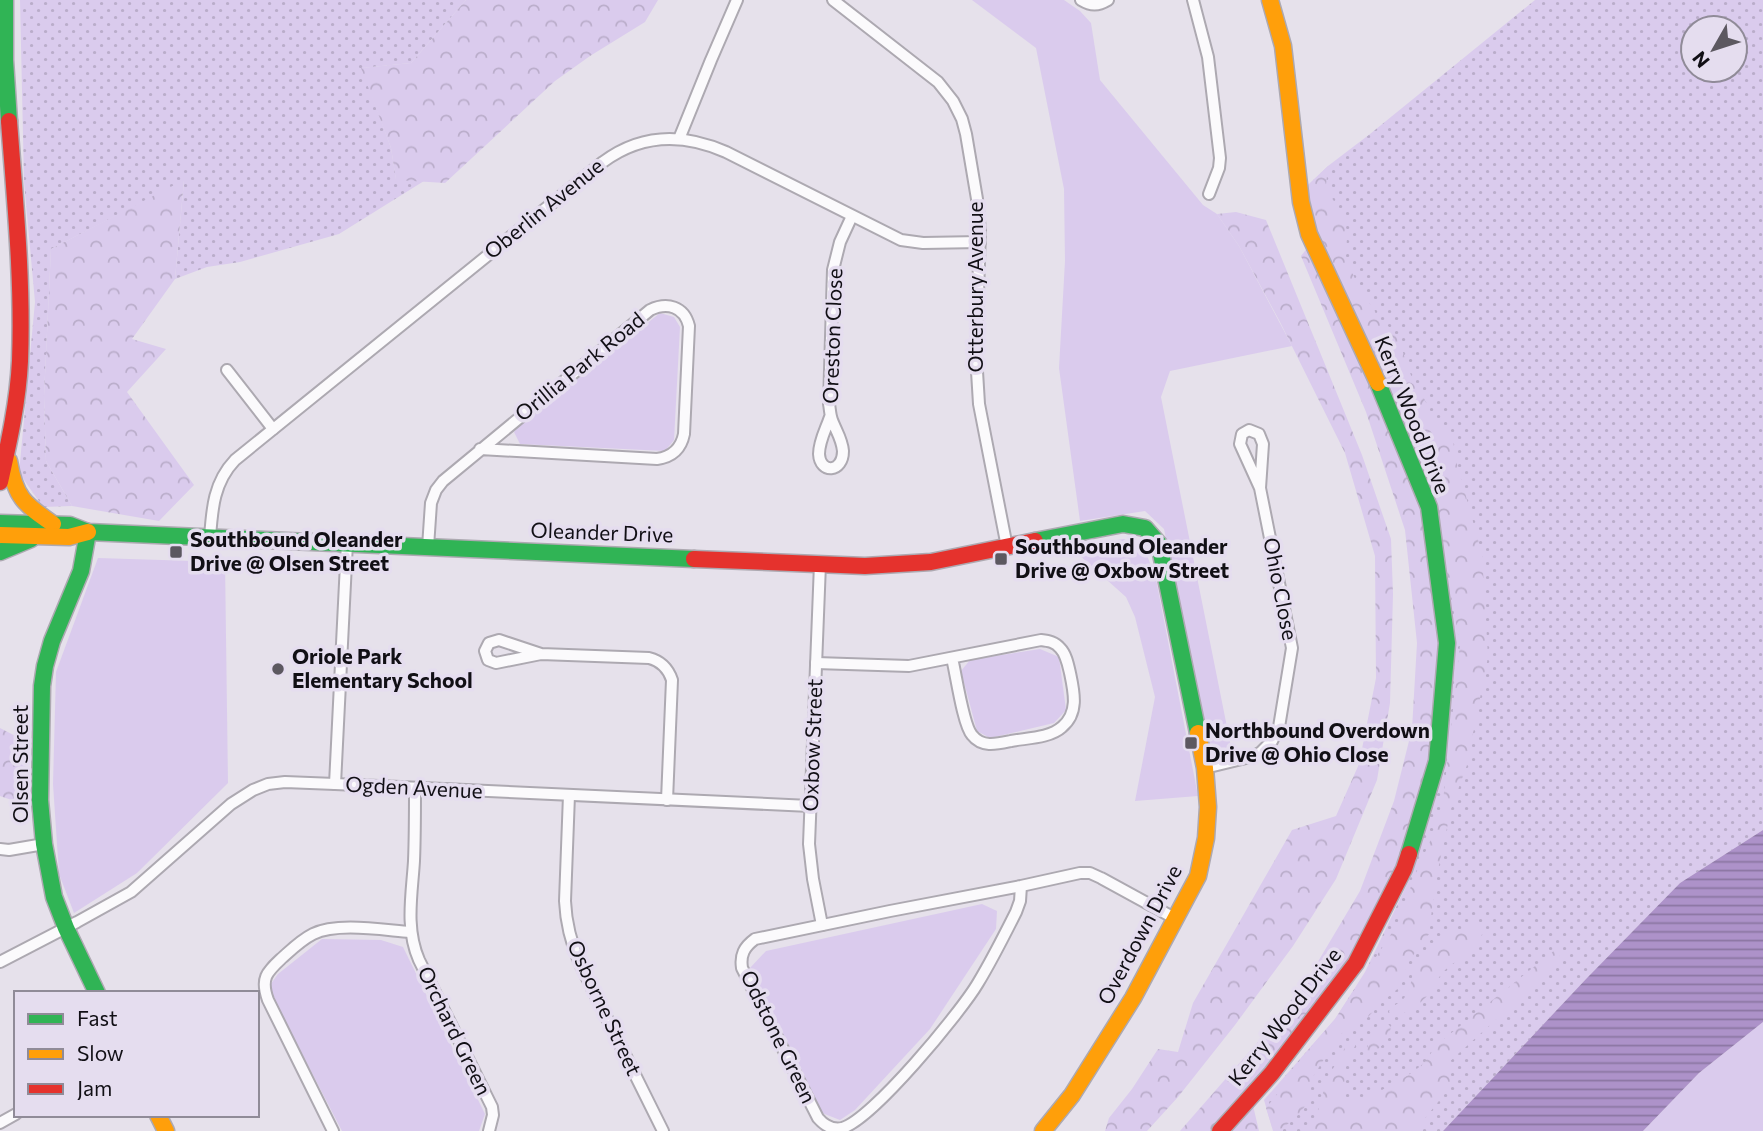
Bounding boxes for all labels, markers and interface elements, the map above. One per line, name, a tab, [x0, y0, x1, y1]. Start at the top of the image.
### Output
north arrow	[1679, 14, 1749, 84]
text: N	[1687, 47, 1714, 73]
street label: Oberlin Avenue	[479, 152, 608, 263]
street label: Otterbury Avenue	[962, 201, 987, 373]
street label: Oreston Close	[817, 268, 846, 404]
street label: Orillia Park Road	[509, 306, 649, 426]
street label: Kerry Wood Drive	[1370, 332, 1456, 497]
street label: Oleander Drive	[530, 517, 674, 546]
place label: Southbound Oleander Drive @ Olsen Street	[190, 526, 403, 575]
place label: Southbound Oleander Drive @ Oxbow Street	[1015, 533, 1229, 582]
street label: Ohio Close	[1259, 535, 1304, 642]
marker: Southbound Oleander Drive @ Olsen Street	[168, 544, 184, 560]
marker: Southbound Oleander Drive @ Oxbow Street	[993, 551, 1009, 567]
place label: Oriole Park Elementary School	[292, 643, 473, 692]
marker: Oriole Park Elementary School	[270, 661, 286, 677]
street label: Oxbow Street	[797, 678, 826, 812]
street label: Olsen Street	[7, 705, 32, 823]
place label: Northbound Overdown Drive @ Ohio Close	[1205, 717, 1430, 766]
marker: Northbound Overdown Drive @ Ohio Close	[1183, 735, 1199, 751]
street label: Ogden Avenue	[345, 770, 483, 803]
street label: Overdown Drive	[1091, 860, 1186, 1008]
street label: Osborne Street	[563, 936, 648, 1079]
street label: Kerry Wood Drive	[1222, 942, 1345, 1090]
street label: Orchard Green	[413, 962, 497, 1099]
street label: Odstone Green	[736, 966, 822, 1107]
legend	[14, 991, 259, 1117]
text: Fast	[77, 1005, 118, 1030]
text: Slow	[77, 1040, 124, 1065]
text: Jam	[77, 1075, 112, 1100]

